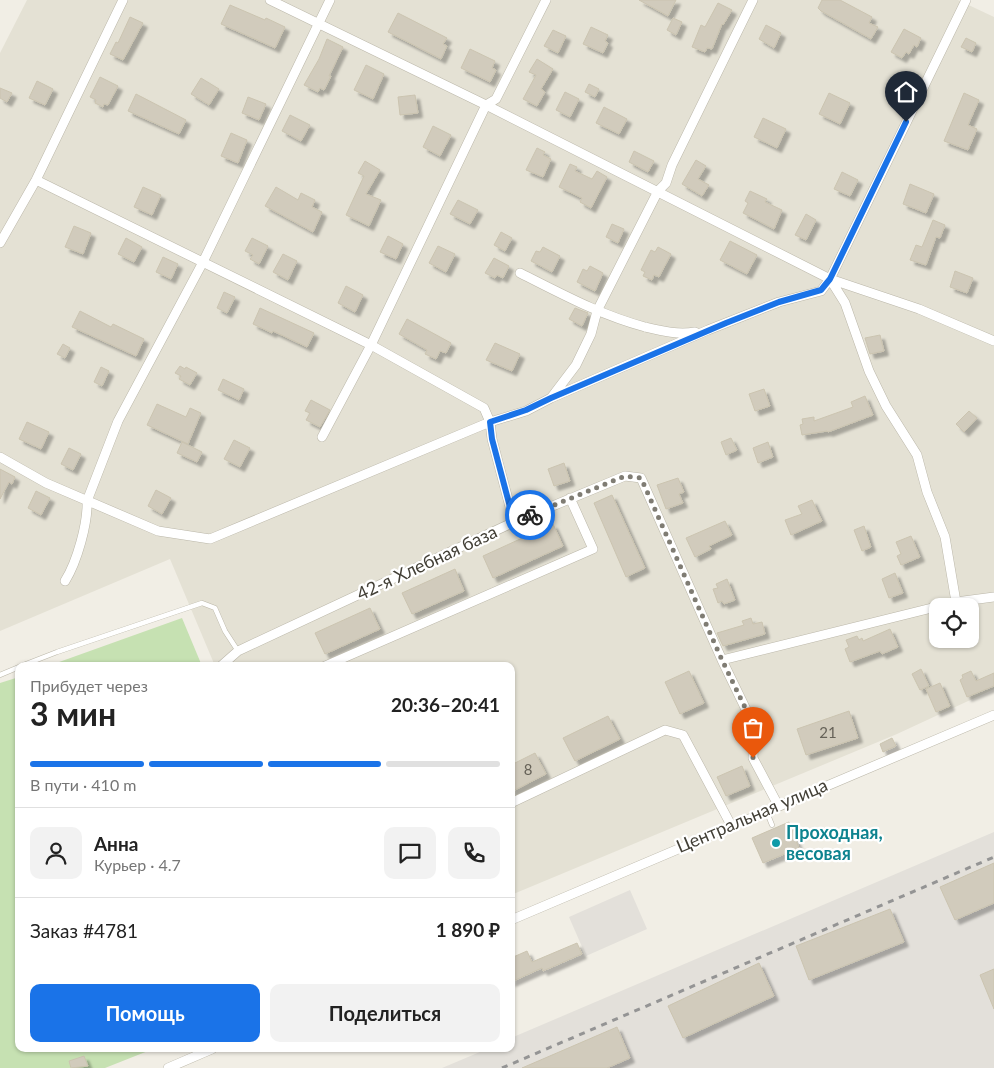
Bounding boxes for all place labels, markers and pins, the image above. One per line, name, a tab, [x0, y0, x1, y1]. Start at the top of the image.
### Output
pin	[885, 71, 927, 122]
pin	[732, 707, 774, 758]
place label: Проходная, весовая	[786, 821, 883, 864]
marker: Проходная, весовая	[770, 837, 782, 849]

